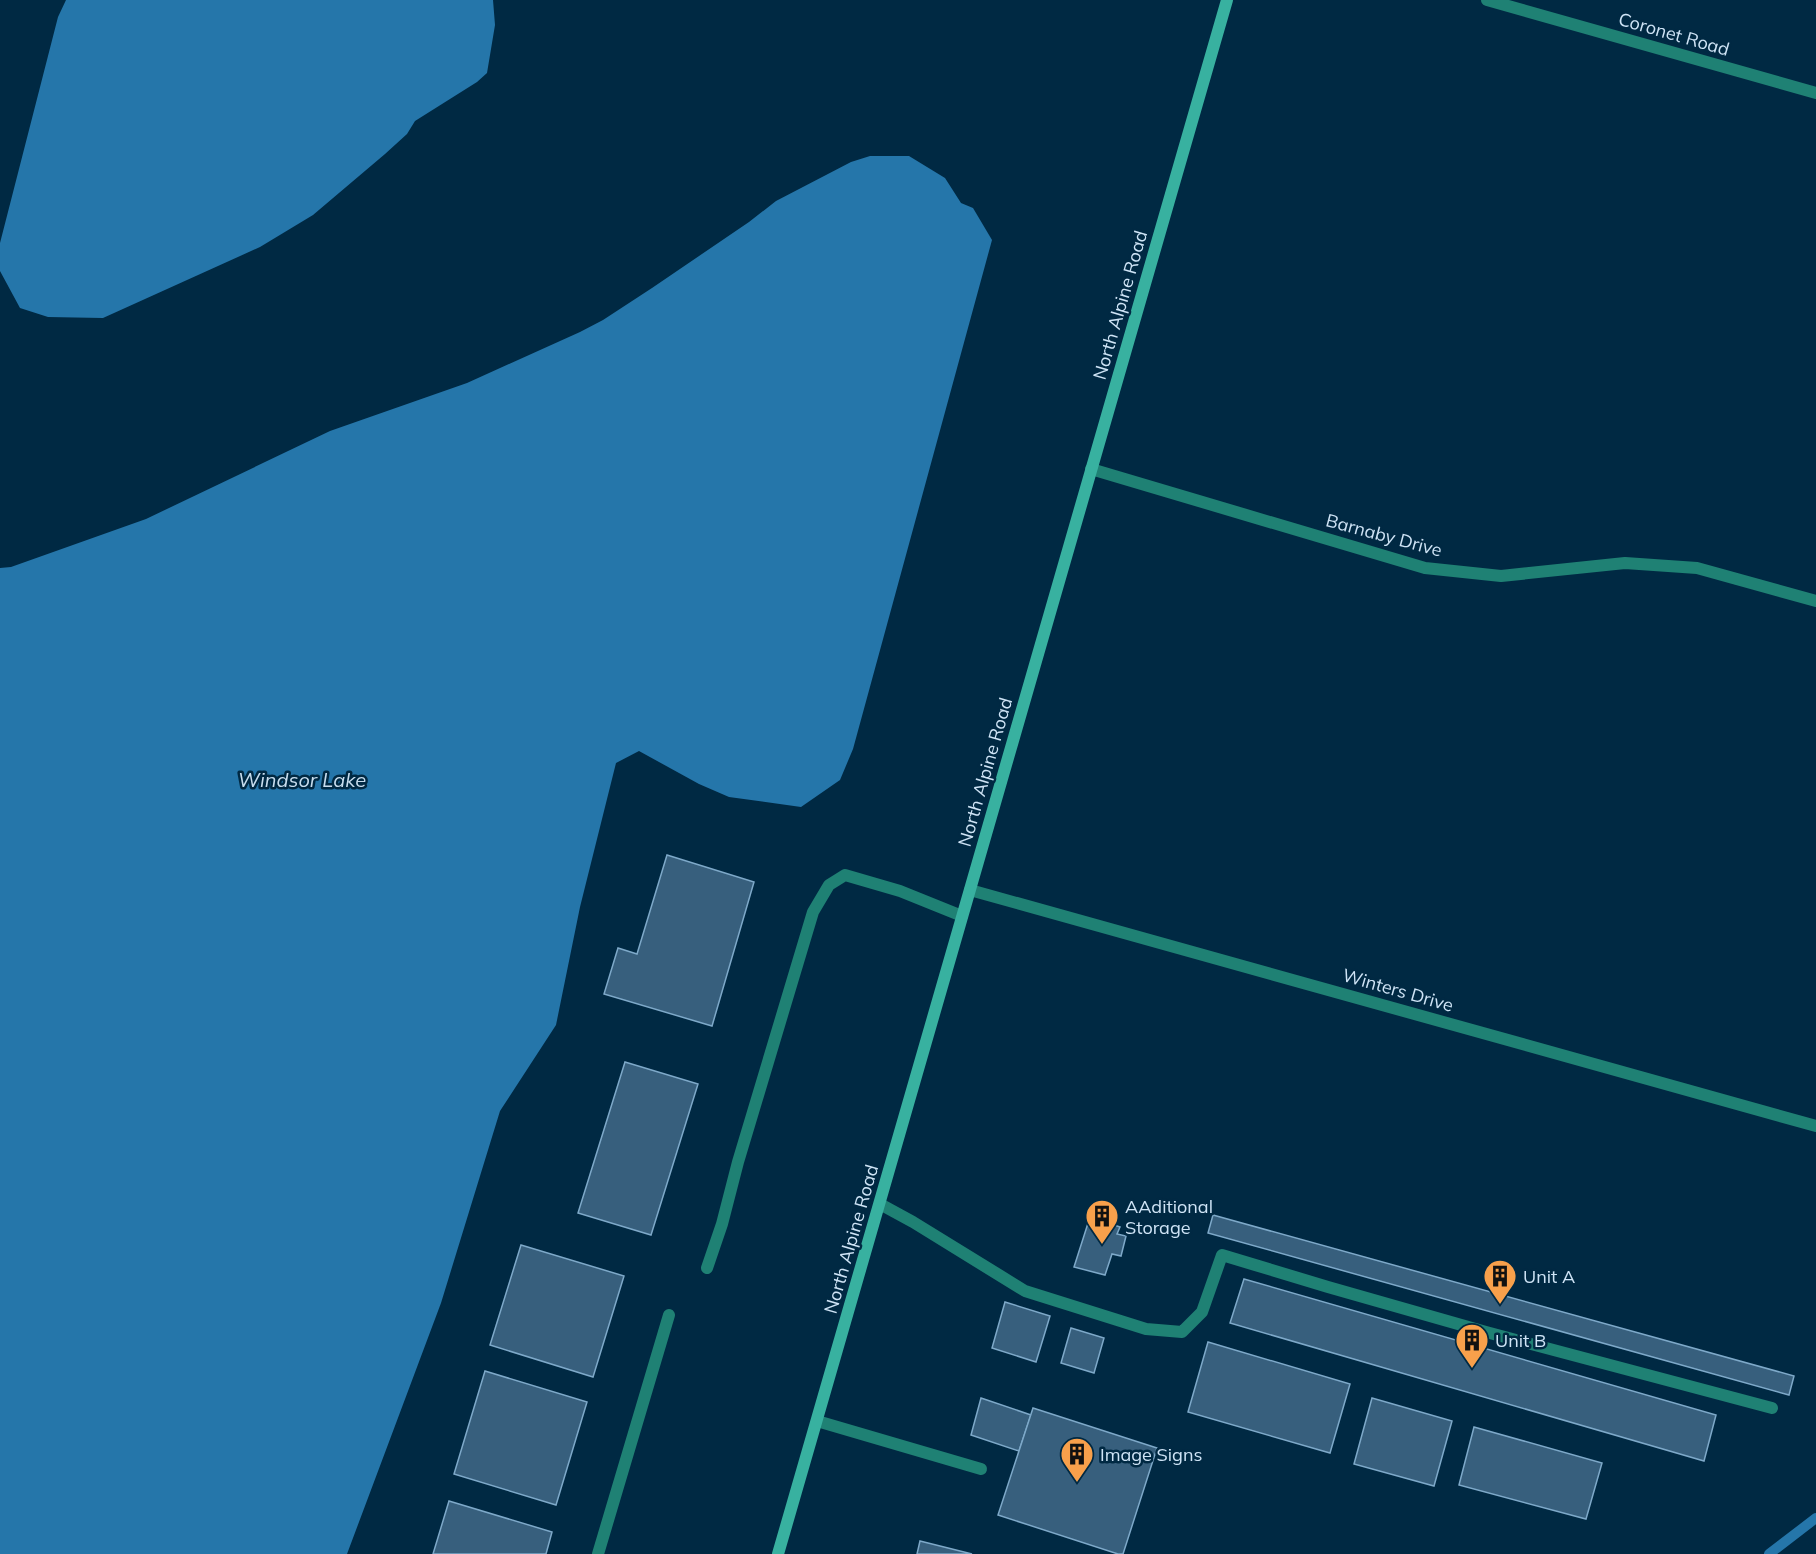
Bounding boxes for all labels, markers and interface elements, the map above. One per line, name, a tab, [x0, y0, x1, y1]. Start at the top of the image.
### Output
street label: Coronet Road	[1616, 7, 1732, 61]
street label: North Alpine Road	[1088, 228, 1152, 382]
street label: Barnaby Drive	[1323, 508, 1445, 562]
street label: North Alpine Road	[953, 695, 1017, 849]
water label: Windsor Lake	[238, 767, 366, 792]
street label: Winters Drive	[1340, 963, 1456, 1017]
street label: North Alpine Road	[819, 1162, 883, 1316]
place label: AAditional Storage	[1125, 1195, 1213, 1239]
building icon: AAditional Storage	[1084, 1198, 1120, 1245]
building icon: Unit A	[1482, 1258, 1518, 1305]
place label: Unit A	[1523, 1265, 1575, 1288]
building icon: Unit B	[1454, 1322, 1490, 1369]
place label: Unit B	[1495, 1329, 1546, 1352]
building icon: Image Signs	[1059, 1436, 1095, 1483]
place label: Image Signs	[1100, 1443, 1203, 1466]

